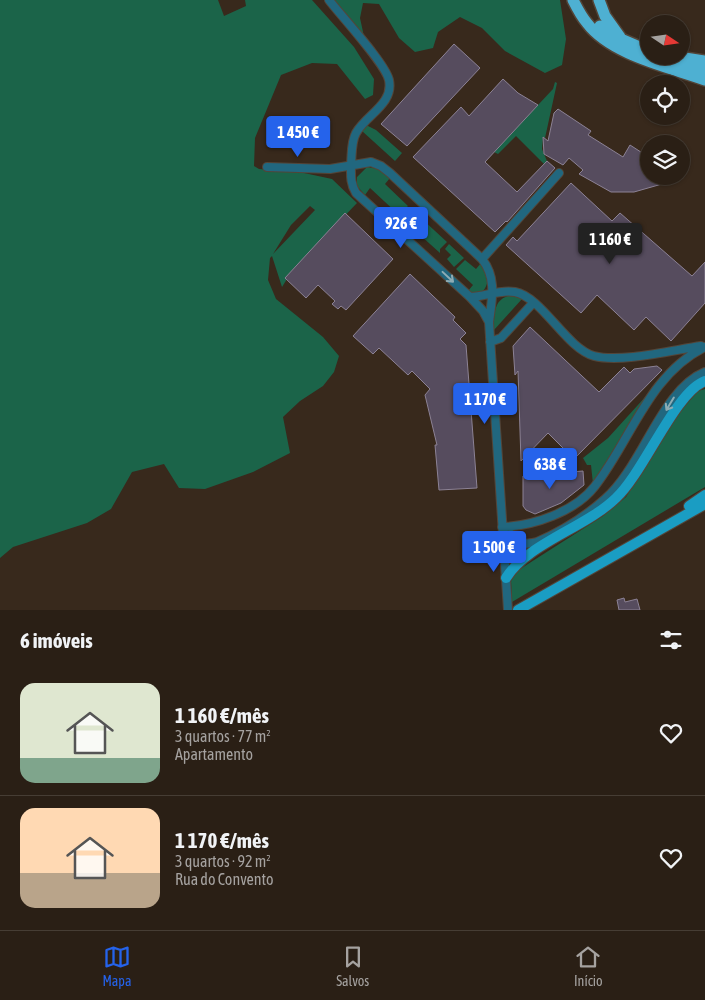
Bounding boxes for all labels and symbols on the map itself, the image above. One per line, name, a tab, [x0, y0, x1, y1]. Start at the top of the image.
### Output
north arrow	[640, 15, 690, 65]
pin: 1 450 €	[252, 116, 344, 158]
pin: 926 €	[366, 206, 436, 249]
pin: 1 160 €	[564, 222, 656, 265]
one-way arrow	[442, 271, 454, 283]
pin: 1 170 €	[439, 382, 531, 425]
one-way arrow	[665, 396, 675, 410]
pin: 638 €	[515, 448, 585, 490]
pin: 1 500 €	[448, 530, 540, 573]

